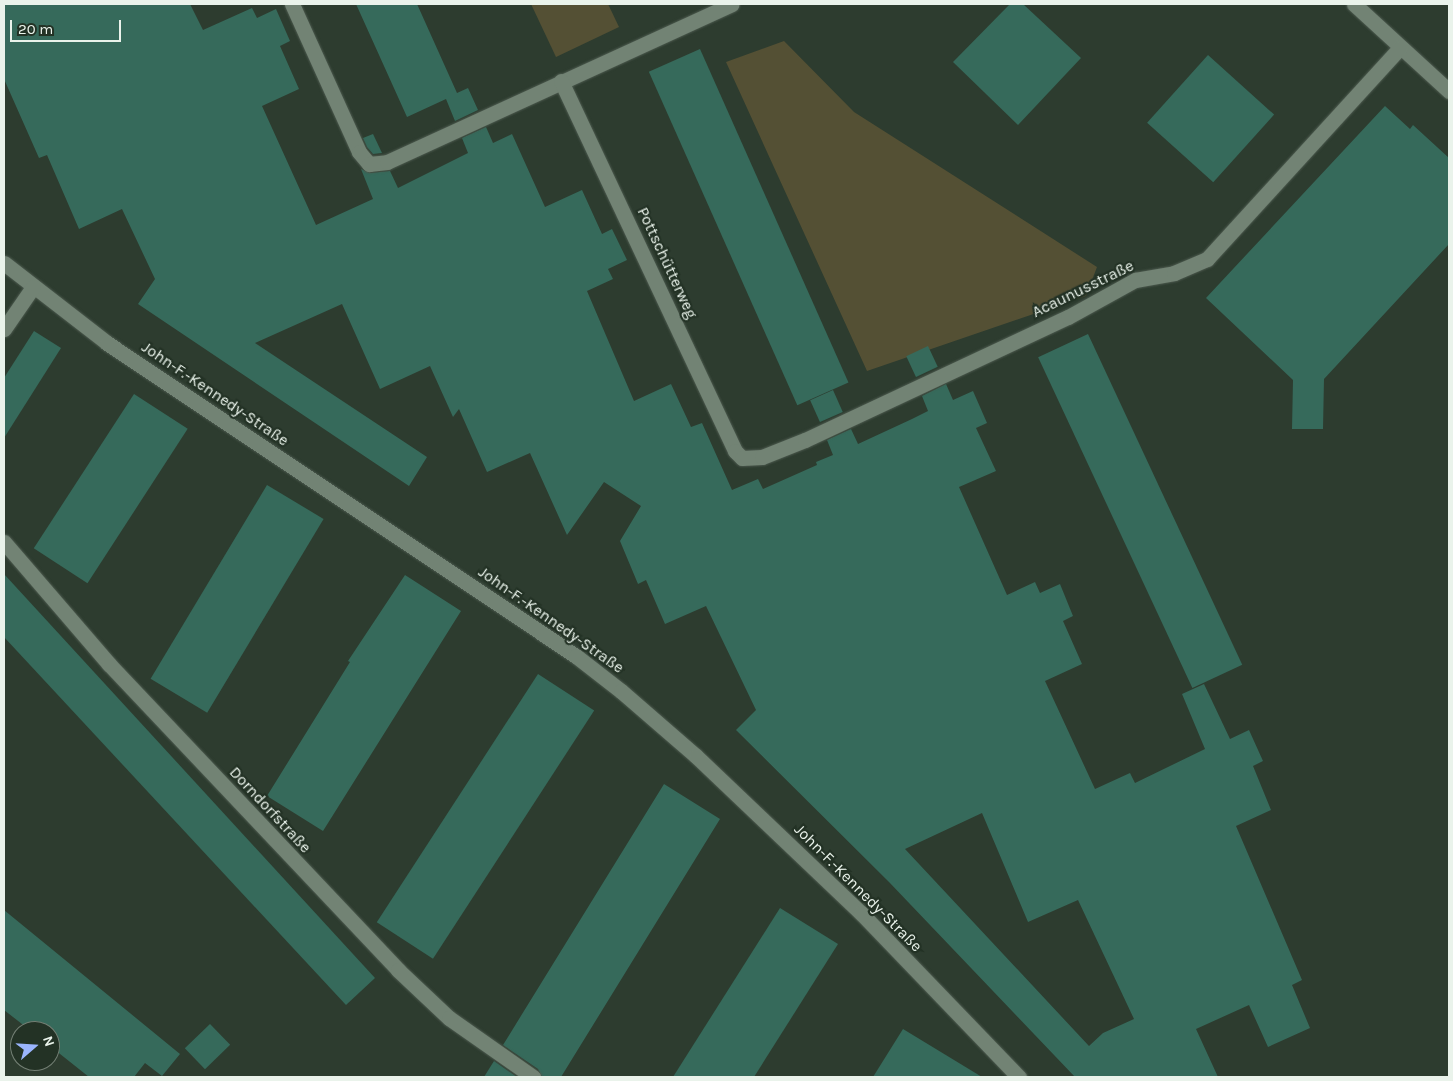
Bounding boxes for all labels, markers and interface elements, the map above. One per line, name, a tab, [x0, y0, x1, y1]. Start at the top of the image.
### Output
scale bar	[12, 10, 124, 42]
text: 20 m	[18, 20, 53, 38]
street label: Pottschütterweg	[633, 204, 701, 322]
street label: Acaunusstraße	[1029, 256, 1137, 322]
street label: John-F.-Kennedy-Straße	[138, 338, 292, 450]
street label: John-F.-Kennedy-Straße	[475, 562, 627, 678]
street label: Dorndorfstraße	[225, 763, 315, 857]
street label: John-F.-Kennedy-Straße	[790, 820, 926, 956]
north arrow	[10, 1021, 60, 1071]
text: N	[39, 1034, 58, 1049]

